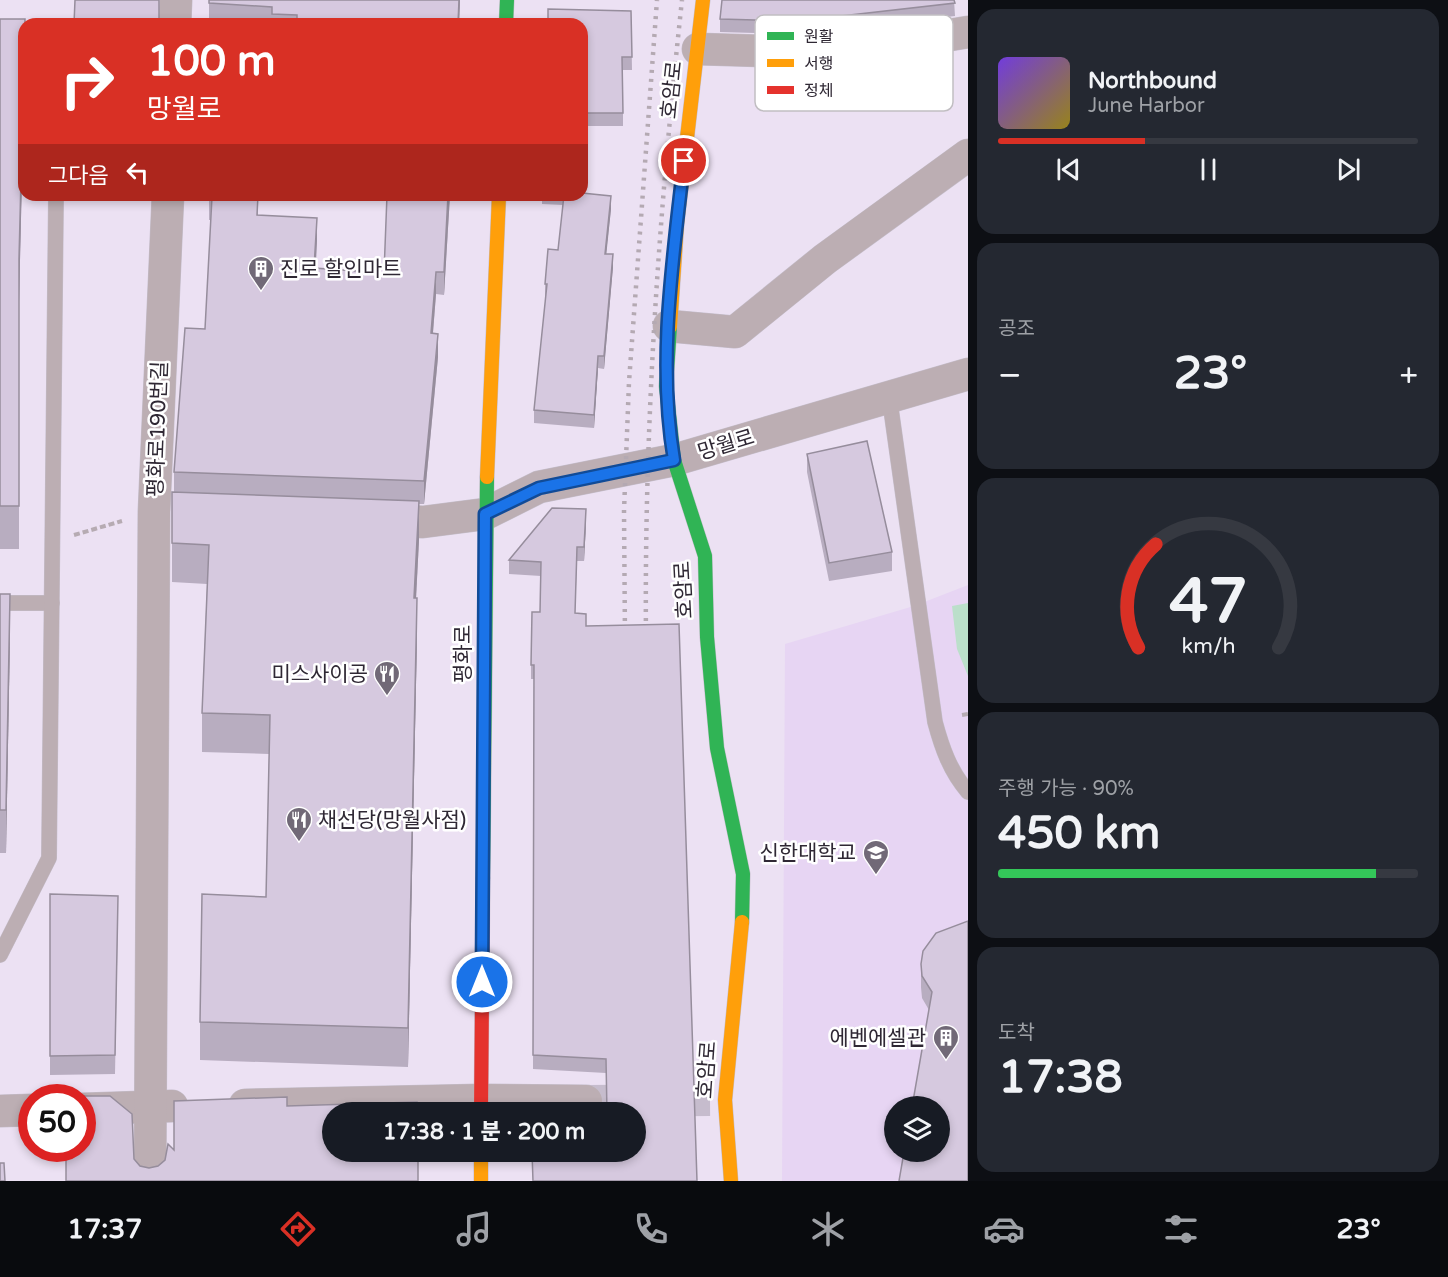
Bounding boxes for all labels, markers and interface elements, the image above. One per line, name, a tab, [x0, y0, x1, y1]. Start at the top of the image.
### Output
legend	[755, 15, 953, 111]
text: 원활	[804, 27, 834, 47]
text: 100 m	[147, 36, 276, 87]
icon: right	[48, 42, 126, 120]
text: 서행	[804, 54, 833, 74]
street label: 호암로	[657, 60, 687, 120]
text: Northbound	[1088, 68, 1217, 94]
text: 정체	[804, 81, 833, 101]
text: 망월로	[147, 93, 222, 126]
text: June Harbor	[1088, 94, 1205, 118]
pin	[658, 135, 709, 186]
icon: arrive	[667, 144, 700, 177]
icon: previous	[1052, 153, 1085, 186]
icon: pause	[1192, 153, 1225, 186]
icon: next	[1332, 153, 1365, 186]
icon: left	[121, 156, 154, 189]
text: 그다음	[48, 163, 109, 189]
building icon: 진로 할인마트	[246, 254, 276, 292]
place label: 진로 할인마트	[280, 257, 401, 282]
text: 공조	[998, 317, 1035, 341]
text: 23°	[1174, 347, 1247, 401]
text: −	[998, 356, 1022, 395]
text: +	[1399, 356, 1418, 395]
street label: 평화로190번길	[143, 361, 173, 497]
street label: 망월로	[695, 425, 757, 465]
street label: 호암로	[670, 560, 698, 620]
text: 47	[1169, 565, 1247, 640]
street label: 평화로	[451, 625, 476, 683]
text: km/h	[1181, 633, 1235, 659]
restaurant icon: 미스사이공	[372, 659, 402, 697]
place label: 미스사이공	[271, 662, 368, 687]
text: 주행 가능 · 90%	[998, 777, 1134, 801]
restaurant icon: 채선당(망월사점)	[284, 805, 314, 843]
text: 450 km	[998, 807, 1160, 861]
place label: 채선당(망월사점)	[318, 808, 466, 833]
school or university icon: 신한대학교	[861, 838, 891, 876]
place label: 신한대학교	[759, 841, 856, 866]
position arrow	[450, 950, 514, 1014]
text: 도착	[998, 1021, 1035, 1045]
building icon: 에벤에셀관	[931, 1023, 961, 1061]
place label: 에벤에셀관	[829, 1026, 926, 1051]
street label: 호암로	[693, 1040, 721, 1100]
text: 17:38	[998, 1051, 1123, 1105]
speed limit sign: 50	[18, 1084, 96, 1162]
map controls	[884, 1096, 950, 1162]
button: layers	[884, 1096, 950, 1162]
text: 17:38 · 1 분 · 200 m	[383, 1119, 585, 1145]
icon: directions	[277, 1208, 319, 1250]
icon: music	[453, 1208, 495, 1250]
icon: phone	[630, 1208, 672, 1250]
icon: climate	[807, 1208, 849, 1250]
icon: car	[983, 1208, 1025, 1250]
icon: filters	[1160, 1208, 1202, 1250]
text: 17:37	[67, 1213, 142, 1246]
text: 23°	[1337, 1213, 1381, 1246]

